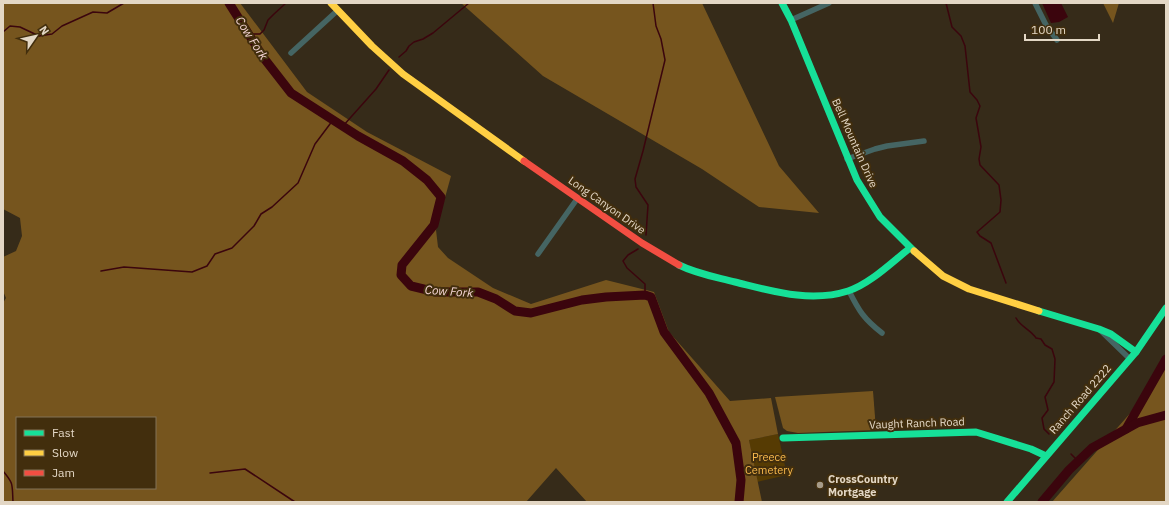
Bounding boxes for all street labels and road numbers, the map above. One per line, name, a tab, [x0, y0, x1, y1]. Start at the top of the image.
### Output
street label: Bell Mountain Drive	[829, 96, 881, 190]
street label: Long Canyon Drive	[566, 173, 648, 237]
street label: Ranch Road 2222	[1046, 361, 1114, 437]
street label: Vaught Ranch Road	[869, 414, 965, 432]

